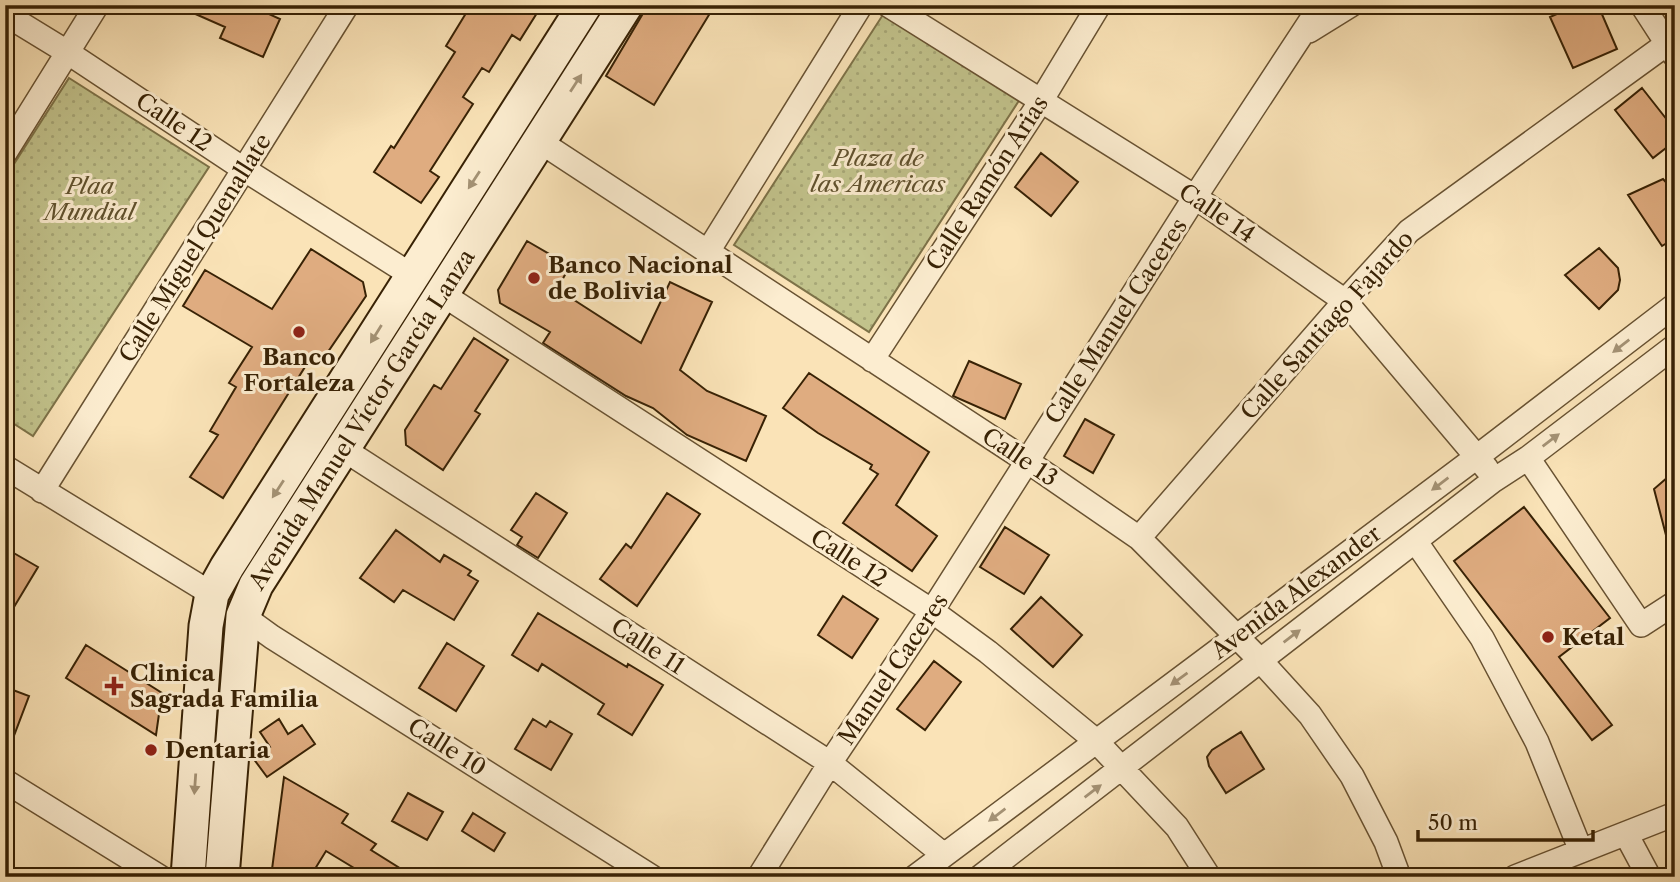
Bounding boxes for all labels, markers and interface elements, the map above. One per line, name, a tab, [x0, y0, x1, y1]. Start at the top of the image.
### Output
one-way arrow	[570, 74, 583, 93]
street label: Calle 12	[131, 87, 217, 157]
street label: Calle Ramón Arias	[920, 90, 1054, 276]
street label: Calle Miguel Quenallate	[113, 128, 277, 368]
park label: Plaza de las Americas	[810, 144, 946, 198]
one-way arrow	[468, 171, 481, 190]
park label: Plaa Mundial	[42, 172, 138, 226]
street label: Calle 14	[1174, 177, 1260, 249]
street label: Calle Manuel Caceres	[1039, 213, 1193, 429]
street label: Calle Santiago Fajardo	[1235, 225, 1419, 425]
street label: Avenida Manuel Víctor García Lanza	[242, 243, 481, 596]
place label: Banco Nacional de Bolivia	[548, 251, 733, 305]
marker: Banco Nacional de Bolivia	[526, 270, 542, 286]
marker: Banco Fortaleza	[291, 324, 307, 340]
one-way arrow	[370, 324, 383, 344]
one-way arrow	[1612, 339, 1630, 354]
place label: Banco Fortaleza	[243, 343, 355, 397]
street label: Calle 13	[977, 422, 1063, 492]
one-way arrow	[1542, 432, 1560, 447]
one-way arrow	[1431, 477, 1449, 491]
one-way arrow	[271, 479, 284, 498]
street label: Avenida Alexander	[1205, 519, 1387, 666]
street label: Calle 12	[806, 523, 892, 593]
street label: Manuel Caceres	[832, 588, 954, 750]
street label: Calle 11	[606, 612, 690, 680]
place label: Ketal	[1562, 623, 1624, 651]
one-way arrow	[1282, 628, 1300, 643]
marker: Ketal	[1540, 629, 1556, 645]
place label: Clinica Sagrada Familia	[130, 659, 319, 713]
one-way arrow	[1170, 672, 1188, 686]
marker: Clinica Sagrada Familia	[104, 676, 124, 696]
street label: Calle 10	[403, 712, 491, 782]
place label: Dentaria	[165, 736, 270, 764]
marker: Dentaria	[143, 742, 159, 758]
one-way arrow	[189, 773, 200, 795]
one-way arrow	[1084, 785, 1102, 799]
scale bar	[1418, 798, 1592, 842]
one-way arrow	[988, 808, 1006, 823]
text: 50 m	[1428, 810, 1478, 835]

